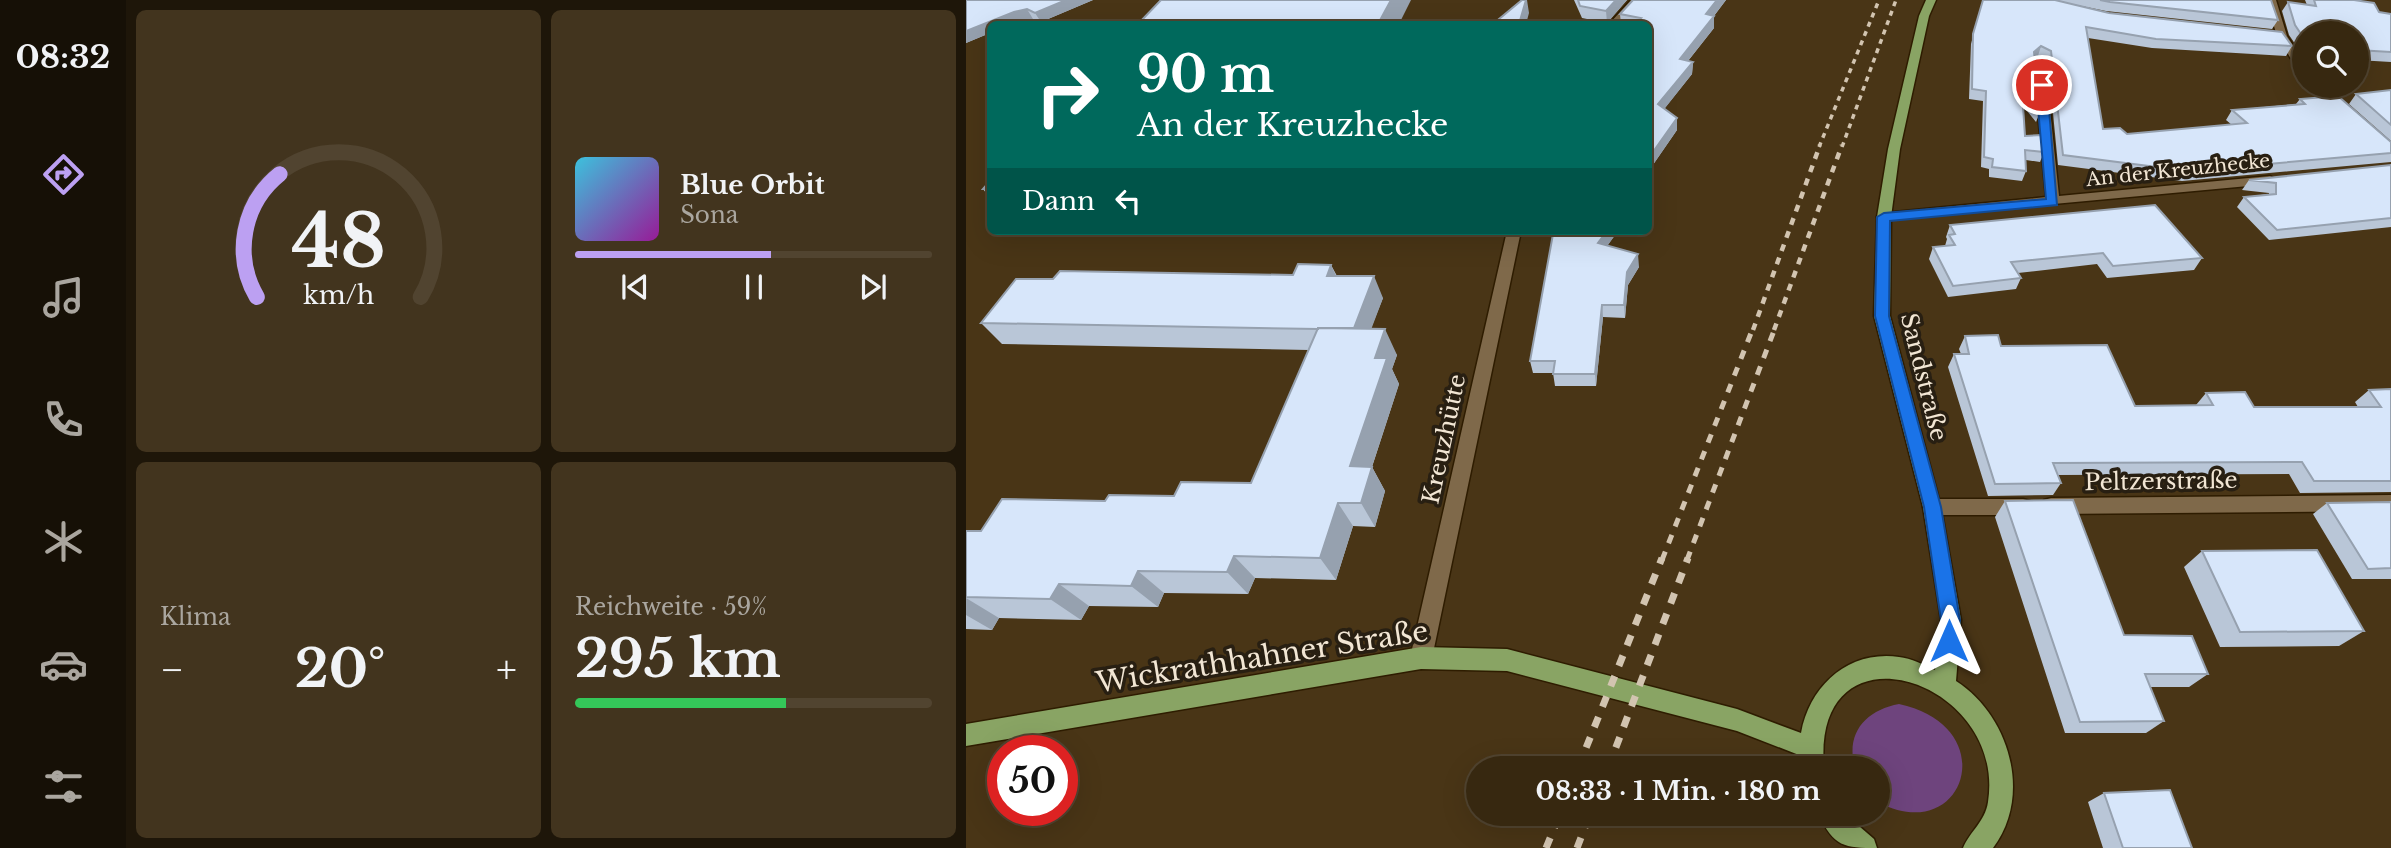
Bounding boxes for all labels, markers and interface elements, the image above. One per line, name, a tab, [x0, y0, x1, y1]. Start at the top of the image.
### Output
map controls	[2292, 21, 2369, 98]
button: search	[2292, 21, 2369, 98]
text: 08:32	[16, 37, 110, 77]
text: 90 m	[1137, 44, 1274, 105]
icon: right	[1022, 49, 1113, 140]
pin	[2012, 55, 2072, 115]
icon: arrive	[2023, 66, 2061, 104]
text: An der Kreuzhecke	[1137, 105, 1448, 145]
street label: An der Kreuzhecke	[2084, 149, 2271, 191]
icon: directions	[39, 150, 88, 199]
text: Blue Orbit	[680, 169, 825, 201]
icon: left	[1109, 182, 1147, 220]
text: Dann	[1022, 185, 1095, 217]
text: 48	[291, 197, 386, 288]
text: Sona	[680, 201, 738, 229]
icon: previous	[616, 268, 654, 306]
icon: pause	[735, 268, 773, 306]
icon: next	[854, 268, 892, 306]
icon: music	[39, 273, 88, 322]
text: km/h	[303, 280, 374, 311]
street label: Sandstraße	[1895, 310, 1953, 444]
street label: Kreuzhütte	[1417, 372, 1471, 506]
icon: phone	[39, 395, 88, 444]
street label: Peltzerstraße	[2084, 466, 2238, 496]
icon: climate	[39, 517, 88, 566]
text: Reichweite · 59%	[575, 593, 767, 621]
text: Klima	[160, 603, 231, 631]
position arrow	[1912, 604, 1986, 678]
street label: Wickrathhahner Straße	[1092, 613, 1431, 701]
text: 295 km	[575, 627, 781, 691]
text: 20°	[295, 637, 385, 701]
icon: car	[39, 640, 88, 689]
text: −	[160, 646, 184, 693]
text: +	[496, 646, 517, 693]
speed limit sign: 50	[987, 735, 1078, 826]
icon: filters	[39, 762, 88, 811]
text: 08:33 · 1 Min. · 180 m	[1535, 775, 1821, 807]

